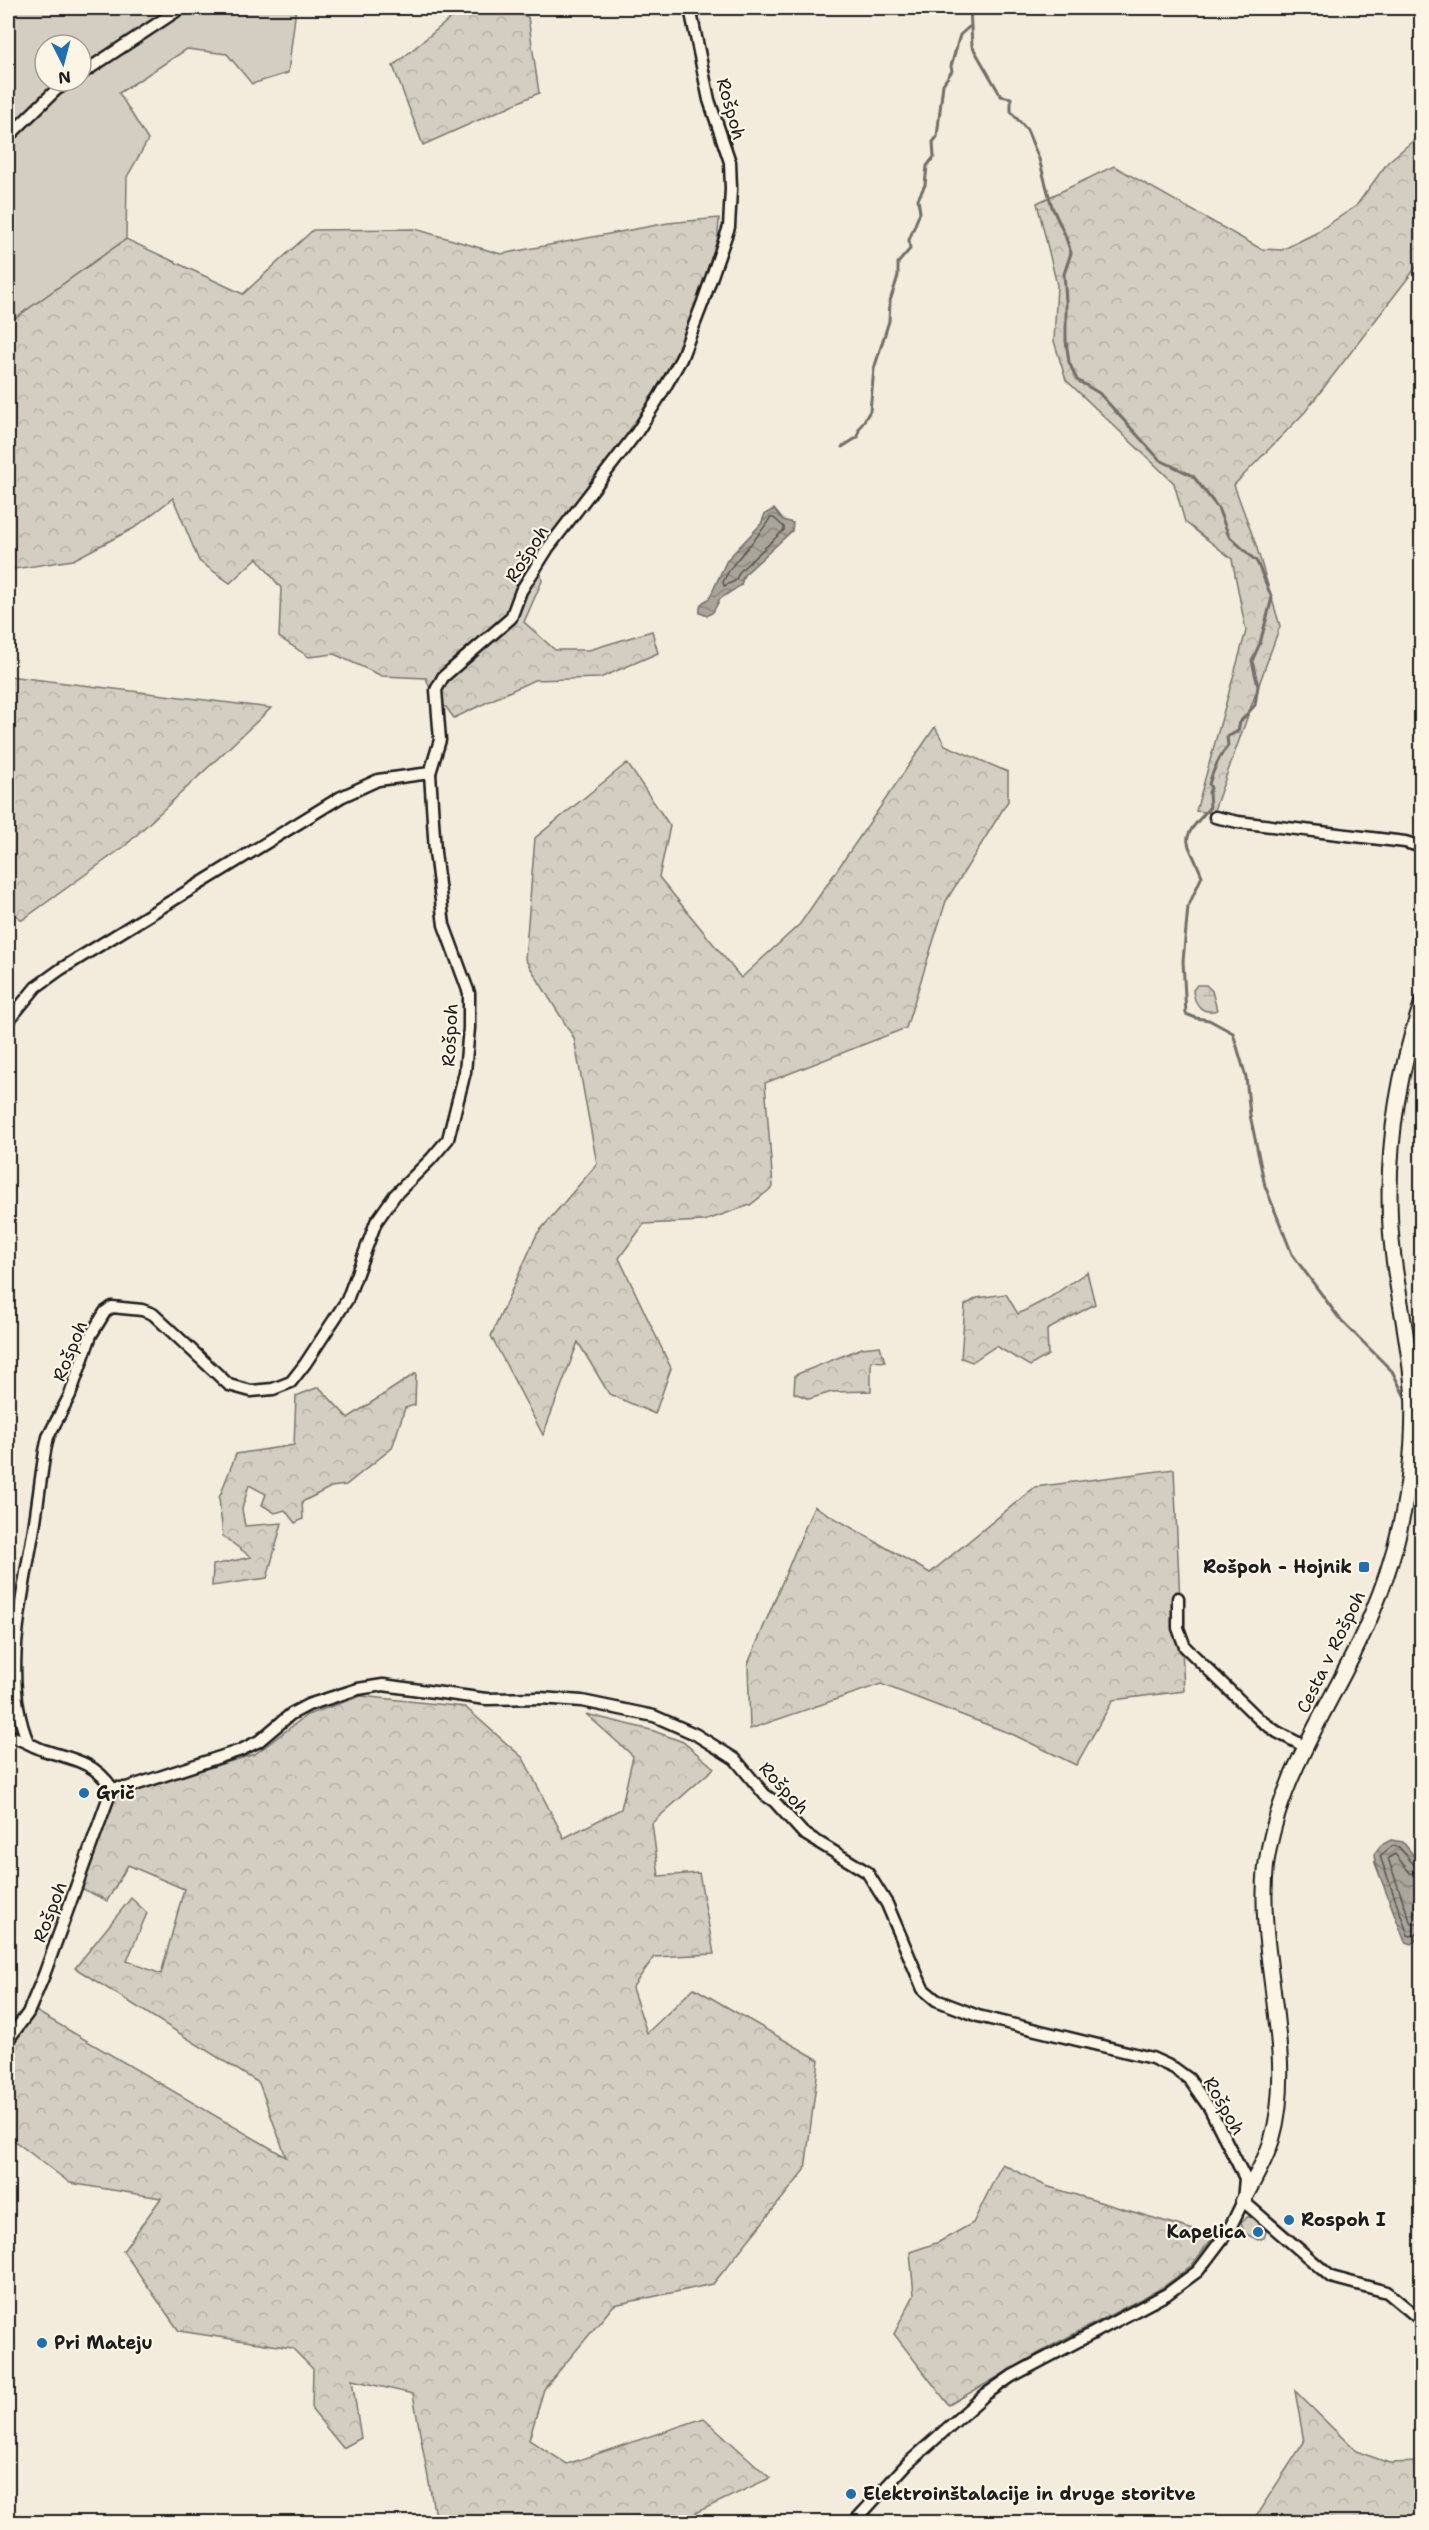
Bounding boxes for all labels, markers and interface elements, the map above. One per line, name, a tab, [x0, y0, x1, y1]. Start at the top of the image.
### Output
north arrow	[33, 33, 93, 93]
text: N	[57, 66, 72, 89]
street label: Rošpoh	[711, 75, 751, 143]
street label: Rošpoh	[500, 521, 554, 587]
street label: Rošpoh	[436, 1003, 464, 1067]
street label: Rošpoh	[47, 1317, 93, 1385]
place label: Rošpoh - Hojnik	[1203, 1555, 1352, 1579]
marker: Rošpoh - Hojnik	[1357, 1560, 1371, 1574]
street label: Cesta v Rošpoh	[1291, 1587, 1371, 1717]
street label: Rošpoh	[754, 1757, 814, 1819]
place label: Grič	[96, 1781, 135, 1805]
marker: Grič	[77, 1786, 91, 1800]
street label: Rošpoh	[27, 1878, 73, 1946]
street label: Rošpoh	[1198, 2073, 1250, 2139]
place label: Rospoh I	[1301, 2208, 1386, 2232]
marker: Rospoh I	[1282, 2213, 1296, 2227]
place label: Kapelica	[1167, 2220, 1247, 2244]
marker: Kapelica	[1251, 2225, 1265, 2239]
place label: Pri Mateju	[54, 2331, 153, 2355]
marker: Pri Mateju	[35, 2336, 49, 2350]
place label: Elektroinštalacije in druge storitve	[863, 2482, 1196, 2506]
marker: Elektroinštalacije in druge storitve	[844, 2487, 858, 2501]

